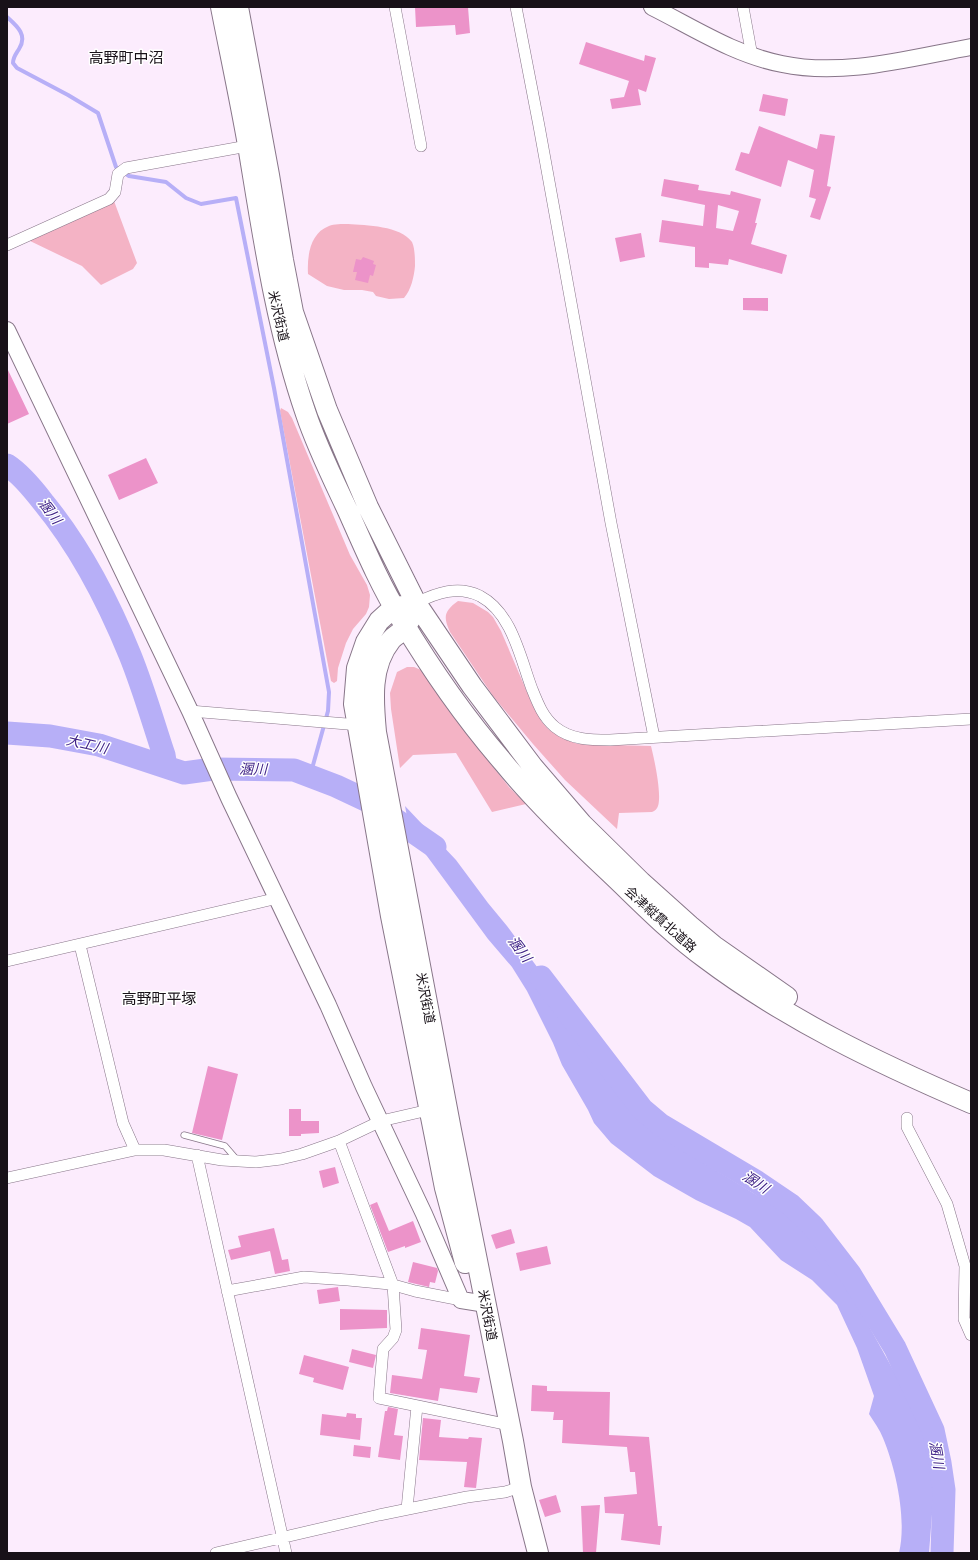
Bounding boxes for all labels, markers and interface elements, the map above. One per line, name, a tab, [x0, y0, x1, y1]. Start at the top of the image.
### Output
district label: 高野町中沼	[88, 49, 164, 67]
street label: 米沢街道	[265, 289, 292, 343]
water label: 溷川	[35, 495, 66, 529]
water label: 大工川	[65, 731, 111, 757]
water label: 溷川	[239, 761, 269, 777]
street label: 会津縦貫北道路	[622, 883, 700, 955]
water label: 溷川	[505, 933, 536, 967]
street label: 米沢街道	[413, 971, 438, 1025]
district label: 高野町平塚	[121, 990, 197, 1008]
water label: 溷川	[740, 1168, 774, 1197]
street label: 米沢街道	[475, 1288, 500, 1342]
water label: 溷川	[927, 1440, 948, 1472]

